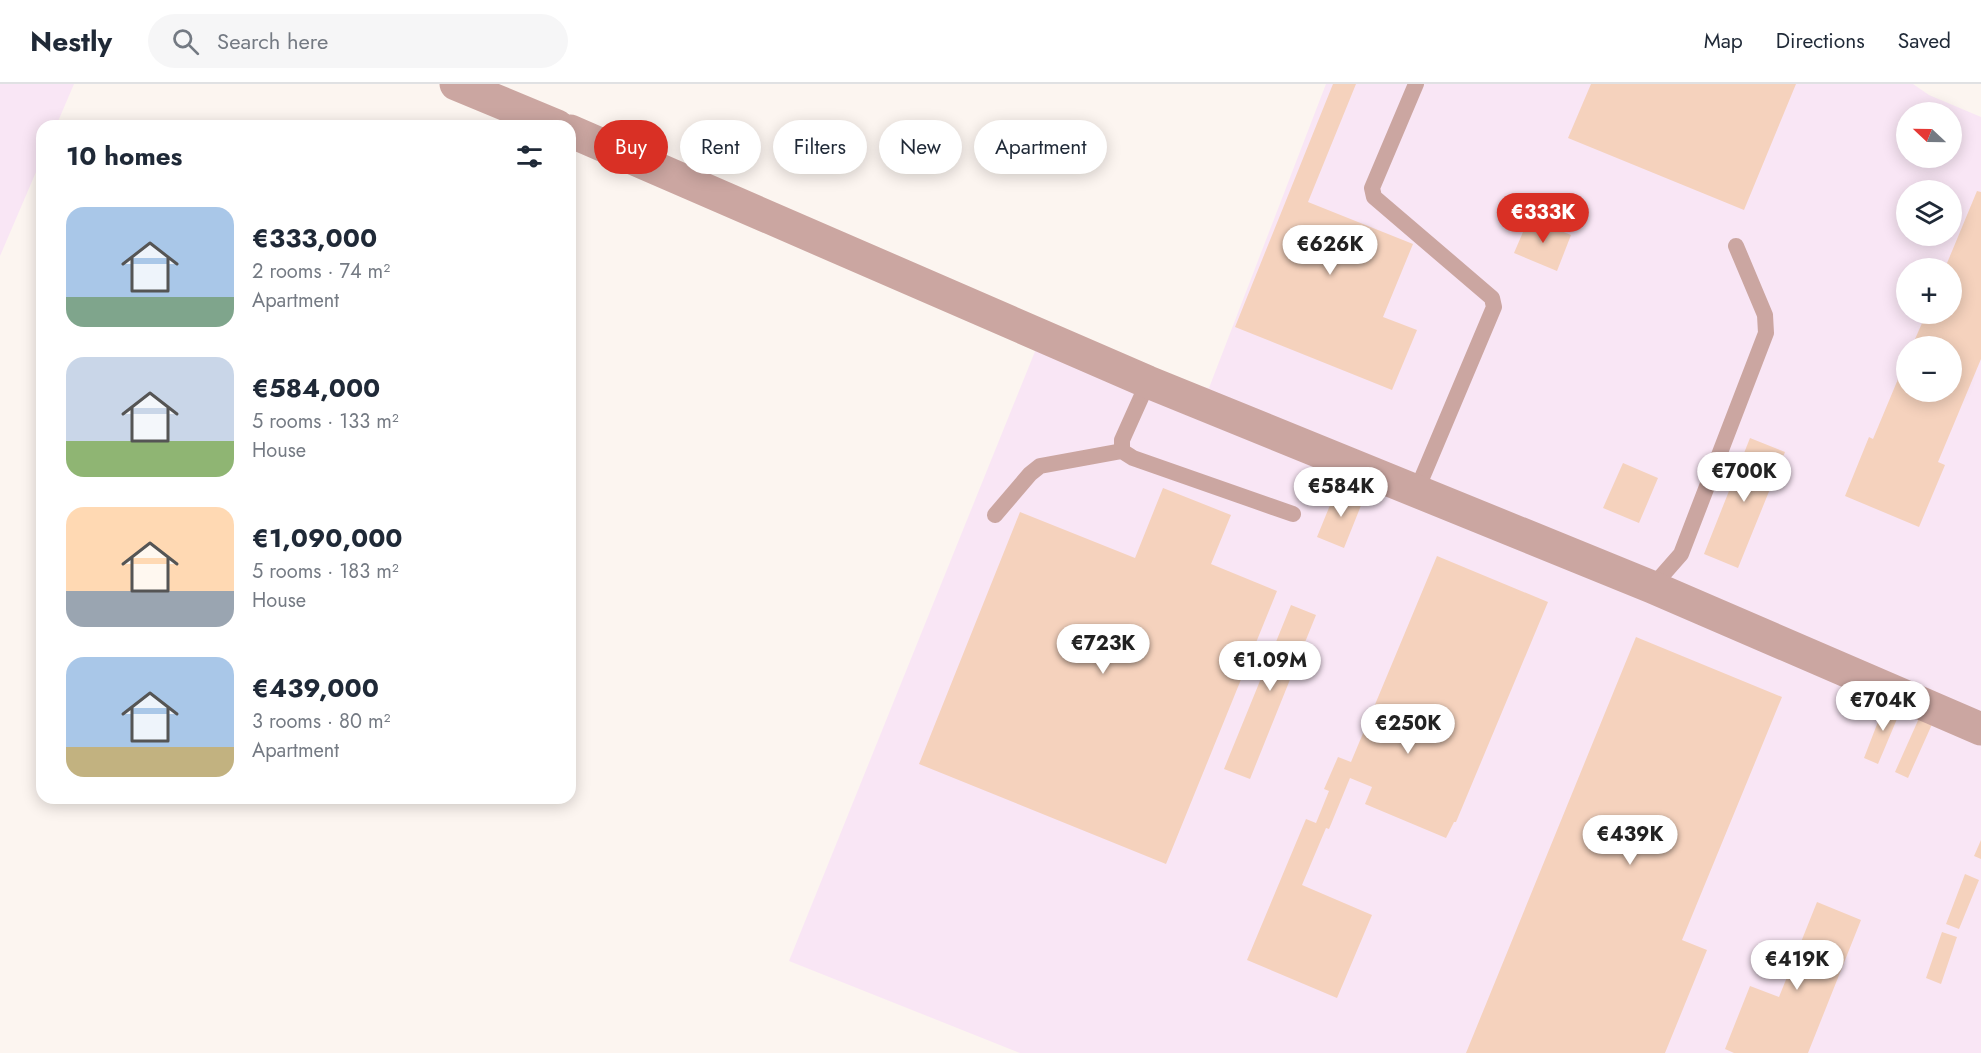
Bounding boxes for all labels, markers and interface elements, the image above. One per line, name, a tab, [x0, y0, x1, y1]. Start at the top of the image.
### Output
search box	[148, 14, 568, 68]
text: Nestly	[30, 21, 112, 62]
icon: search	[169, 25, 202, 58]
text: Search here	[217, 25, 328, 57]
text: Map	[1704, 26, 1743, 56]
text: Directions	[1776, 26, 1865, 56]
text: Saved	[1898, 26, 1951, 56]
north arrow	[1896, 102, 1962, 168]
map controls	[1896, 102, 1962, 402]
chip: Buy	[594, 120, 668, 174]
chip: Rent	[680, 120, 761, 174]
chip: Filters	[773, 120, 867, 174]
chip: New	[879, 120, 962, 174]
chip: Apartment	[974, 120, 1107, 174]
text: 10 homes	[66, 137, 182, 175]
icon: filters	[513, 140, 546, 173]
button: layers	[1896, 180, 1962, 246]
pin: €333K	[1501, 193, 1585, 244]
text: €333K	[1511, 198, 1575, 227]
text: €333,000	[252, 219, 377, 257]
pin: €626K	[1288, 225, 1372, 276]
text: €626K	[1297, 230, 1363, 259]
icon: home	[114, 231, 186, 303]
text: 2 rooms · 74 m²	[252, 257, 390, 286]
button: +	[1896, 258, 1962, 324]
text: Apartment	[252, 286, 339, 315]
button: −	[1896, 336, 1962, 402]
text: €584,000	[252, 369, 380, 407]
icon: home	[114, 381, 186, 453]
text: 5 rooms · 133 m²	[252, 407, 399, 436]
text: House	[252, 436, 306, 465]
pin: €700K	[1702, 452, 1786, 503]
text: €700K	[1711, 457, 1777, 486]
pin: €584K	[1299, 467, 1383, 518]
text: €584K	[1308, 472, 1374, 501]
text: €1,090,000	[252, 519, 403, 557]
icon: home	[114, 531, 186, 603]
text: 5 rooms · 183 m²	[252, 557, 399, 586]
text: House	[252, 586, 306, 615]
pin: €723K	[1061, 624, 1145, 675]
text: €723K	[1071, 629, 1135, 658]
pin: €1.09M	[1221, 641, 1319, 692]
text: €1.09M	[1233, 646, 1307, 675]
text: €439,000	[252, 669, 379, 707]
icon: home	[114, 681, 186, 753]
pin: €704K	[1841, 681, 1925, 732]
text: €704K	[1850, 686, 1916, 715]
pin: €250K	[1366, 704, 1450, 755]
text: 3 rooms · 80 m²	[252, 707, 390, 736]
text: €250K	[1375, 709, 1441, 738]
text: Apartment	[252, 736, 339, 765]
pin: €439K	[1588, 815, 1672, 866]
text: €439K	[1597, 820, 1663, 849]
pin: €419K	[1755, 940, 1839, 991]
text: €419K	[1765, 945, 1829, 974]

